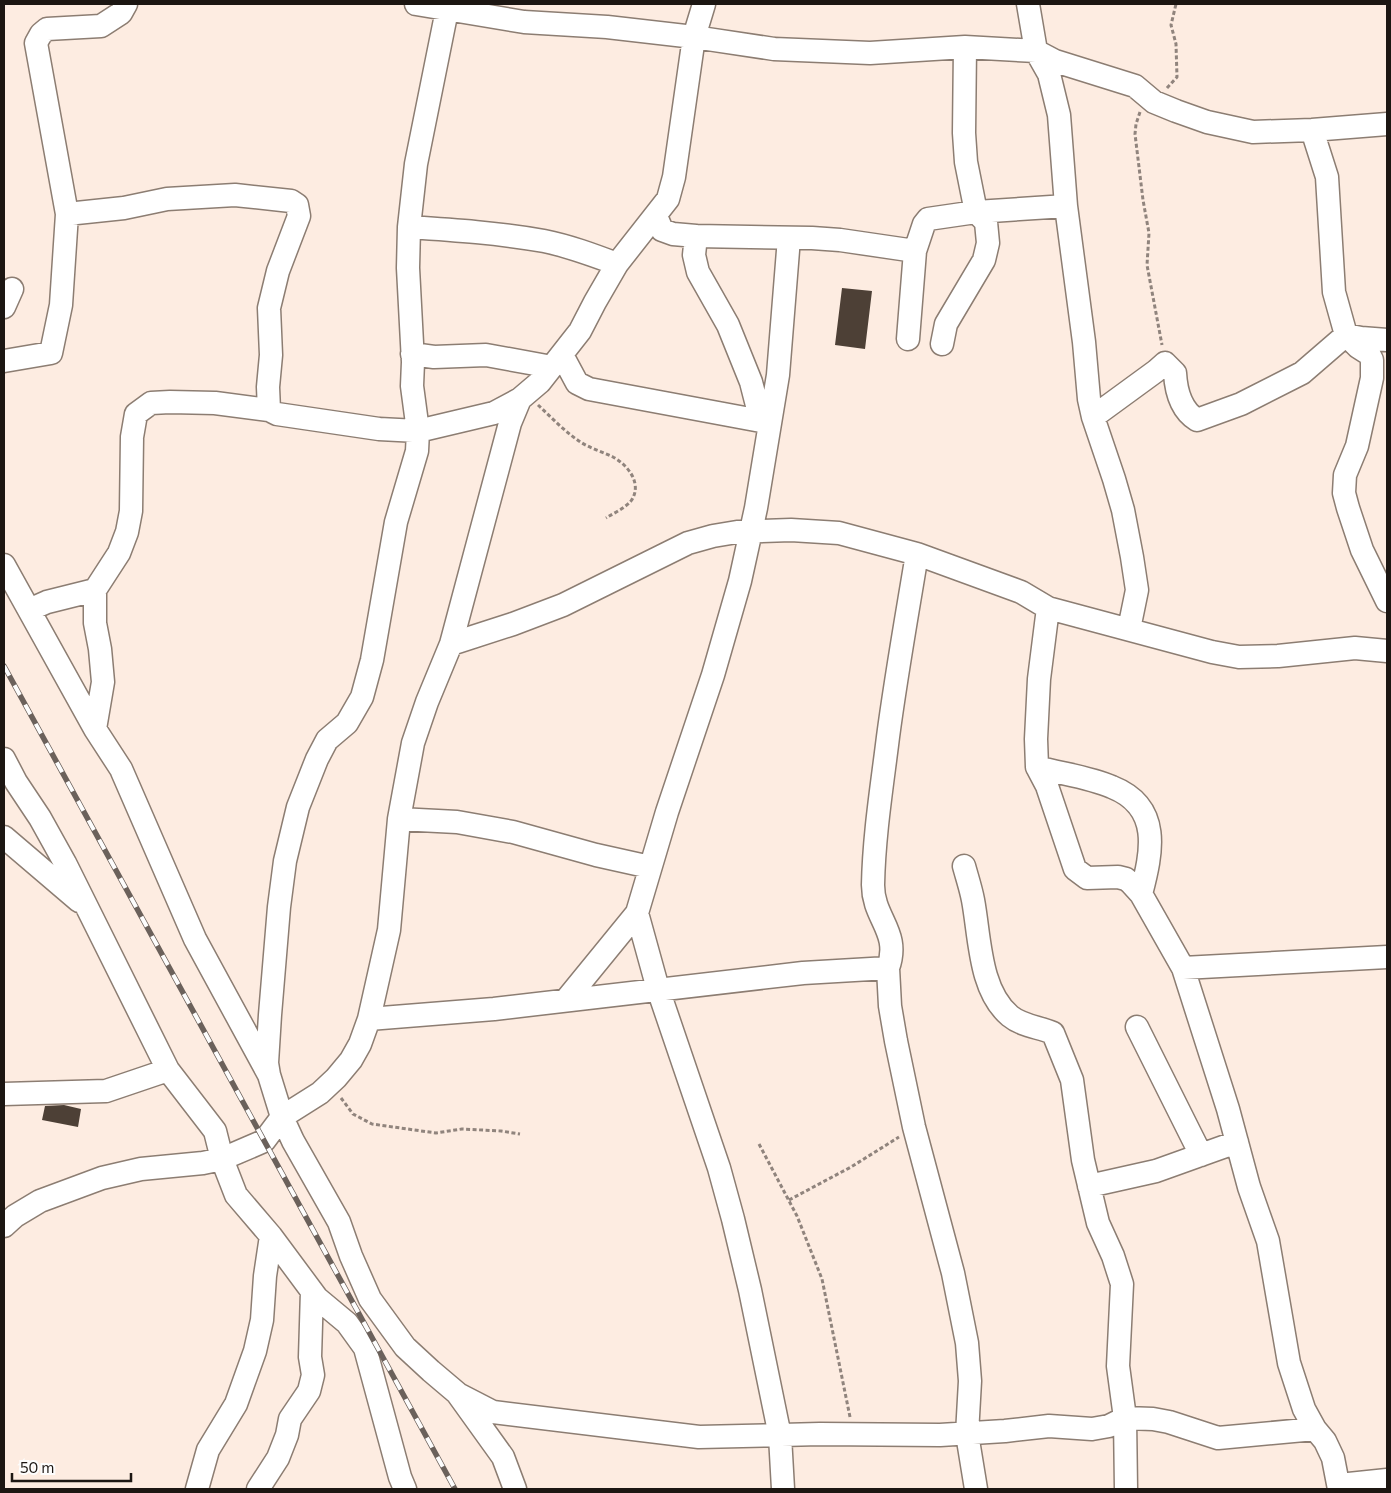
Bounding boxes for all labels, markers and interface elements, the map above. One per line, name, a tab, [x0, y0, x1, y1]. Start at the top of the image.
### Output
scale bar	[12, 1450, 131, 1482]
text: 50 m	[20, 1458, 54, 1476]

